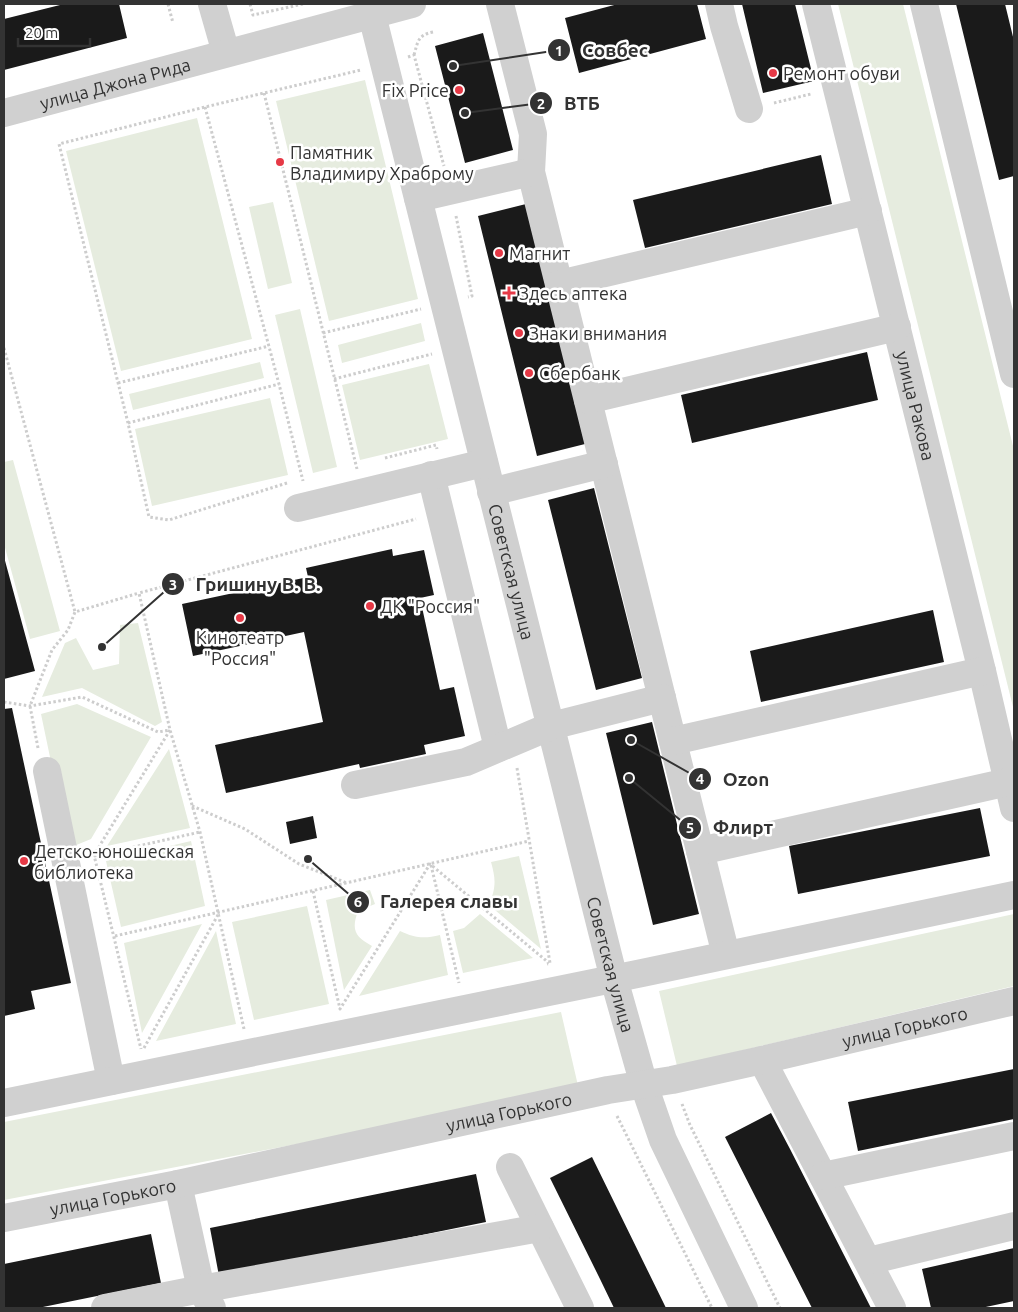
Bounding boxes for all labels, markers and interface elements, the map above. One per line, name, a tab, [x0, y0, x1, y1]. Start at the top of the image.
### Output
scale bar	[18, 15, 90, 47]
text: 20 m	[25, 24, 58, 41]
callout: Совбес	[547, 33, 658, 67]
text: Совбес	[582, 39, 648, 61]
text: 1	[555, 42, 563, 59]
street label: улица Джона Рида	[38, 54, 193, 113]
place label: Ремонт обуви	[783, 63, 900, 83]
marker: Ремонт обуви	[767, 67, 779, 79]
place label: Fix Price	[382, 80, 449, 100]
marker: Fix Price	[453, 84, 465, 96]
callout: ВТБ	[529, 86, 610, 120]
text: ВТБ	[564, 92, 600, 114]
text: 2	[537, 95, 545, 112]
place label: Памятник Владимиру Храброму	[290, 142, 474, 183]
marker: Памятник Владимиру Храброму	[274, 156, 286, 168]
place label: Магнит	[509, 243, 570, 263]
marker: Магнит	[493, 247, 505, 259]
place label: Здесь аптека	[519, 283, 627, 303]
marker: Здесь аптека	[503, 287, 515, 299]
place label: Знаки внимания	[529, 323, 667, 343]
marker: Знаки внимания	[513, 327, 525, 339]
street label: улица Ракова	[893, 349, 939, 462]
place label: Сбербанк	[539, 363, 621, 383]
marker: Сбербанк	[523, 367, 535, 379]
street label: Советская улица	[485, 502, 538, 642]
callout: Гришину В. В.	[161, 567, 331, 601]
text: Гришину В. В.	[195, 573, 321, 595]
text: 3	[169, 576, 177, 593]
place label: ДК "Россия"	[380, 596, 480, 616]
marker: ДК "Россия"	[364, 600, 376, 612]
marker: Кинотеатр "Россия"	[234, 612, 246, 624]
place label: Кинотеатр "Россия"	[196, 627, 284, 668]
callout: Ozon	[688, 762, 779, 796]
text: Ozon	[723, 768, 769, 790]
text: 4	[696, 770, 704, 787]
callout: Флирт	[678, 811, 783, 845]
text: Флирт	[713, 816, 774, 838]
text: 5	[686, 819, 694, 836]
place label: Детско-юношеская библиотека	[34, 841, 194, 882]
marker: Детско-юношеская библиотека	[18, 855, 30, 867]
callout: Галерея славы	[345, 885, 528, 919]
text: Галерея славы	[380, 890, 518, 912]
text: 6	[354, 893, 362, 910]
street label: Советская улица	[584, 894, 639, 1034]
street label: улица Горького	[840, 1002, 969, 1051]
street label: улица Горького	[444, 1088, 574, 1135]
street label: улица Горького	[48, 1175, 178, 1219]

